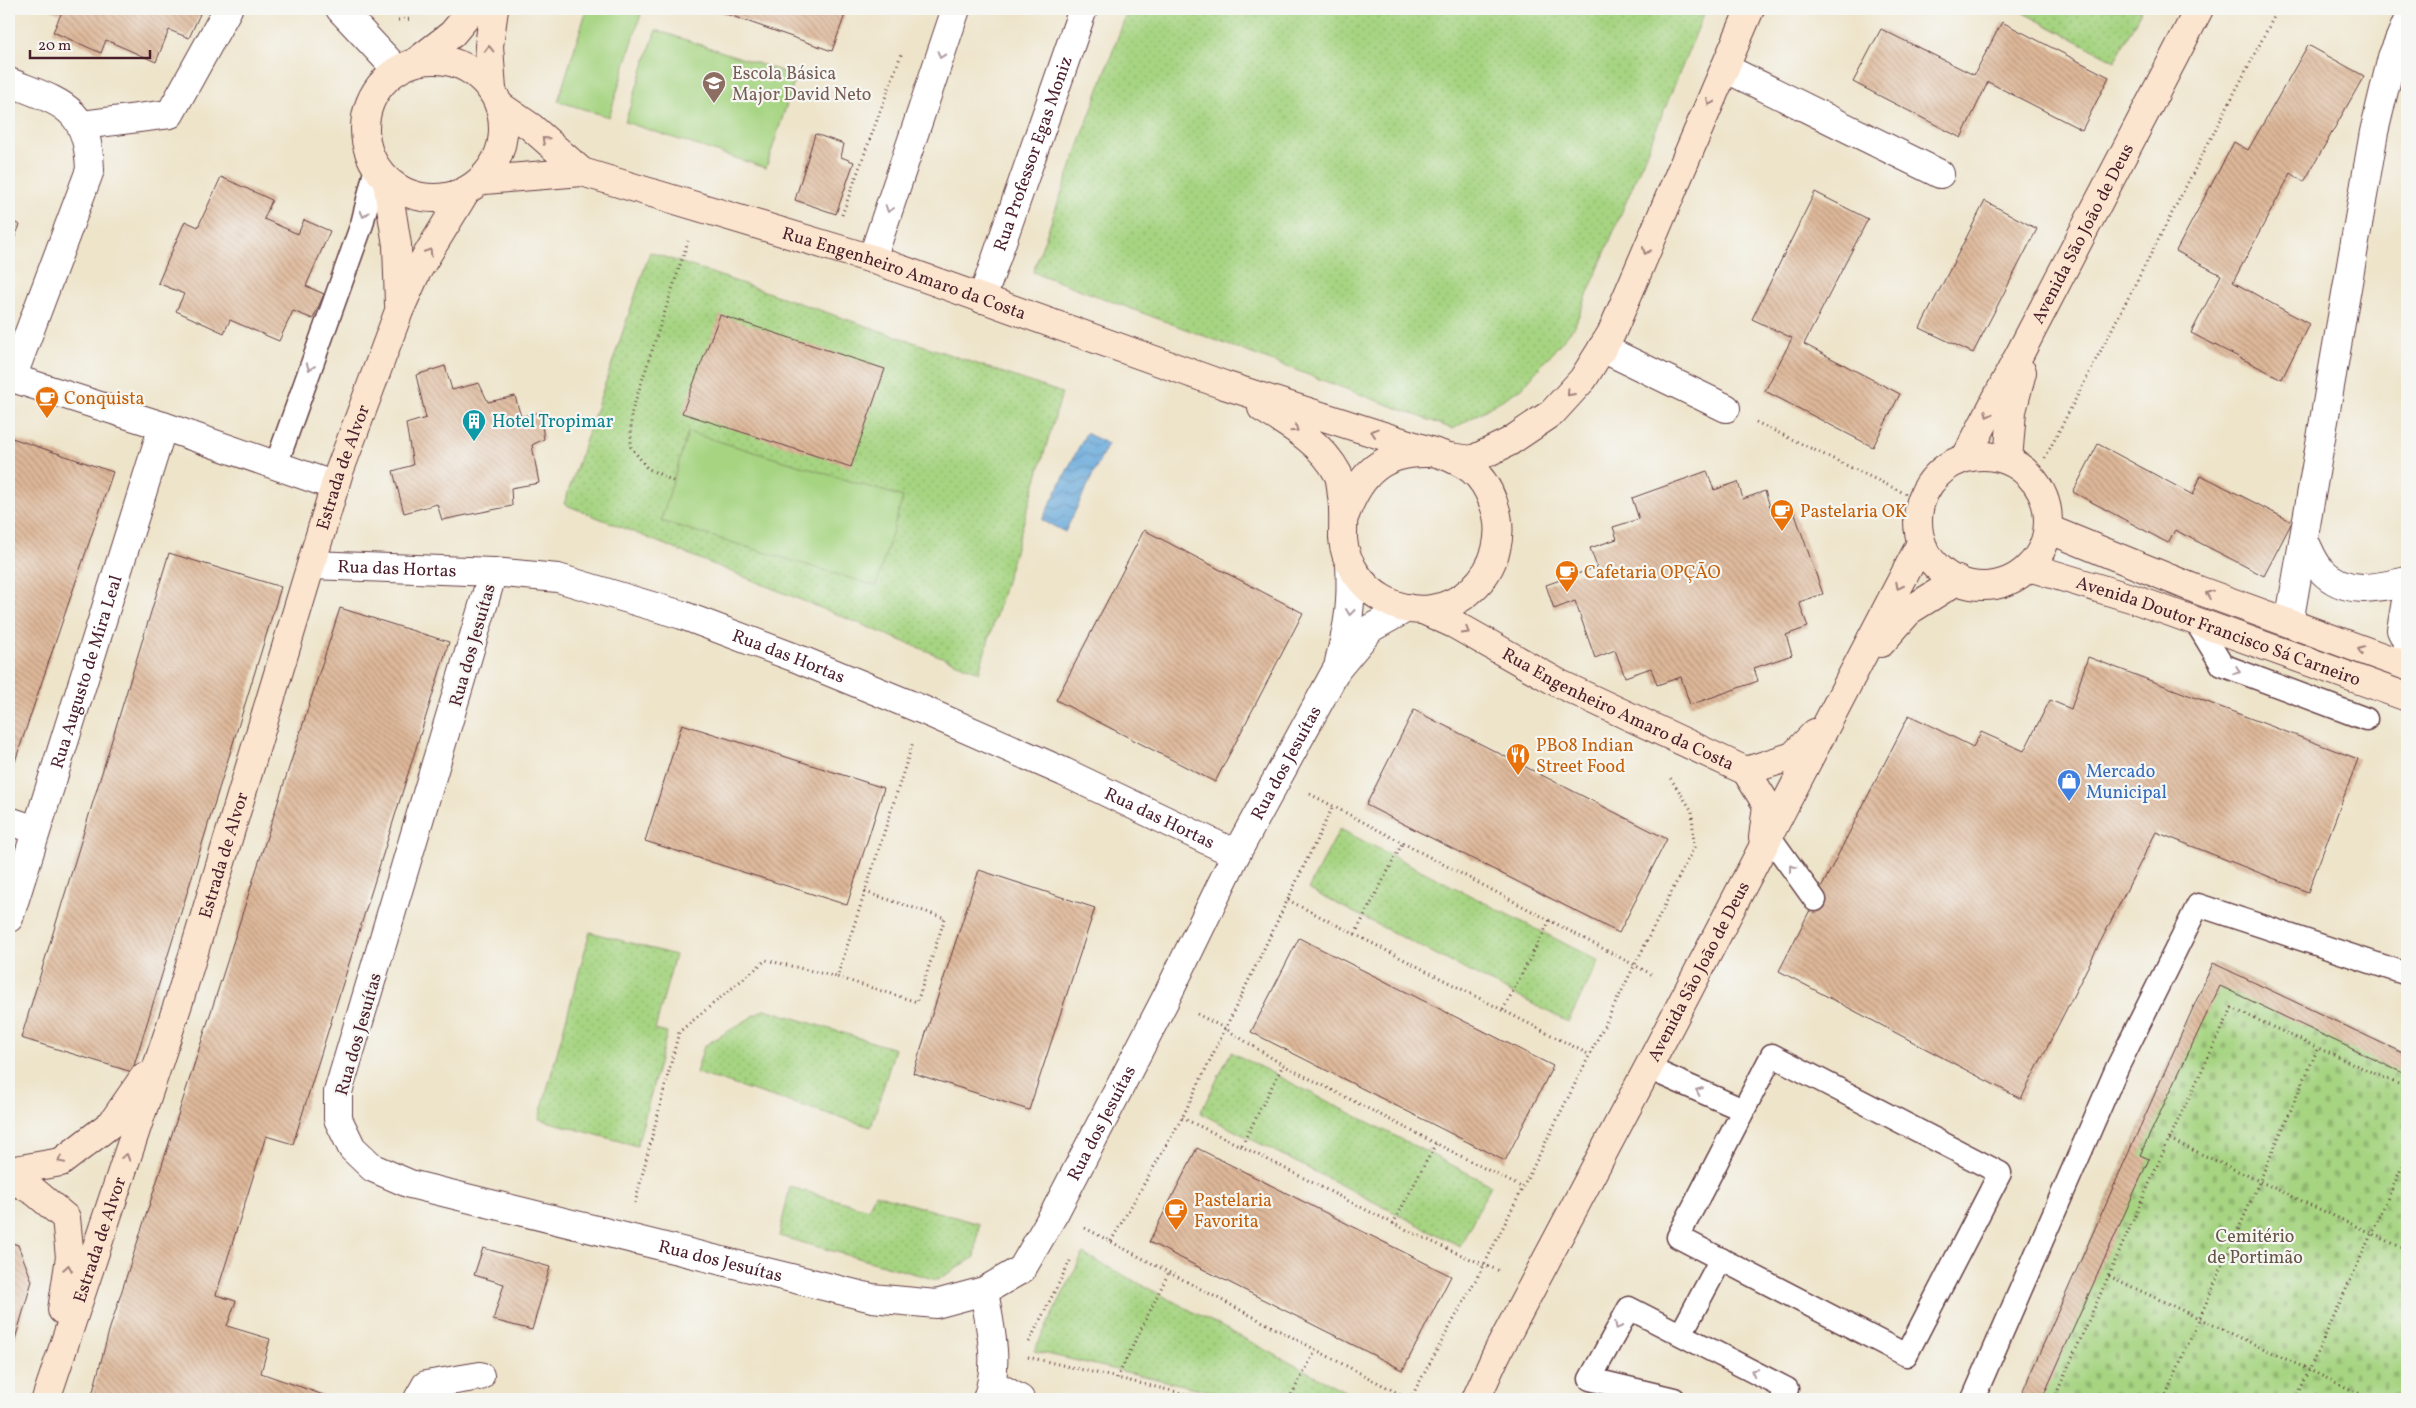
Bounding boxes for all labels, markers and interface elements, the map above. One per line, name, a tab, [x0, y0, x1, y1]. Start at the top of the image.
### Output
scale bar	[30, 28, 150, 60]
text: 20 m	[38, 36, 71, 57]
one-way arrow	[484, 45, 495, 53]
one-way arrow	[936, 50, 946, 59]
street label: Rua Professor Egas Moniz	[989, 53, 1080, 255]
place label: Escola Básica Major David Neto	[732, 62, 871, 108]
school or university icon: Escola Básica Major David Neto	[701, 70, 727, 104]
one-way arrow	[1706, 97, 1717, 106]
one-way arrow	[542, 136, 551, 145]
street label: Avenida São João de Deus	[2026, 140, 2141, 329]
one-way arrow	[885, 204, 895, 213]
one-way arrow	[359, 210, 370, 219]
street label: Rua Engenheiro Amaro da Costa	[779, 222, 1029, 327]
one-way arrow	[1642, 246, 1653, 255]
one-way arrow	[423, 248, 432, 257]
one-way arrow	[306, 363, 316, 371]
cafe icon: Conquista	[34, 385, 60, 419]
place label: Conquista	[64, 387, 144, 412]
one-way arrow	[1567, 388, 1576, 397]
street label: Estrada de Alvor	[311, 401, 377, 533]
building icon: Hotel Tropimar	[461, 408, 487, 442]
one-way arrow	[1984, 409, 1994, 418]
place label: Hotel Tropimar	[492, 410, 614, 435]
one-way arrow	[1289, 423, 1299, 432]
one-way arrow	[1370, 428, 1378, 438]
cafe icon: Pastelaria OK	[1769, 498, 1795, 532]
place label: Pastelaria OK	[1800, 500, 1907, 525]
street label: Rua das Hortas	[337, 555, 457, 585]
cafe icon: Cafetaria OPÇÃO	[1554, 559, 1580, 593]
place label: Cafetaria OPÇÃO	[1584, 561, 1721, 586]
street label: Avenida Doutor Francisco Sá Carneiro	[2073, 571, 2364, 693]
street label: Rua Augusto de Mira Leal	[45, 572, 130, 772]
street label: Rua dos Jesuítas	[444, 581, 503, 710]
one-way arrow	[1895, 581, 1905, 590]
one-way arrow	[2205, 590, 2213, 600]
one-way arrow	[1345, 608, 1356, 616]
street label: Rua das Hortas	[728, 624, 848, 691]
one-way arrow	[1461, 625, 1470, 635]
street label: Rua Engenheiro Amaro da Costa	[1497, 643, 1738, 778]
one-way arrow	[2358, 646, 2366, 656]
one-way arrow	[2232, 665, 2241, 675]
street label: Rua dos Jesuítas	[1246, 702, 1329, 825]
place label: PB08 Indian Street Food	[1536, 734, 1634, 780]
restaurant icon: PB08 Indian Street Food	[1505, 742, 1531, 776]
place label: Mercado Municipal	[2086, 760, 2167, 806]
shop icon: Mercado Municipal	[2056, 768, 2082, 802]
street label: Rua das Hortas	[1100, 782, 1218, 856]
street label: Estrada de Alvor	[194, 789, 256, 922]
one-way arrow	[1789, 864, 1798, 874]
street label: Avenida São João de Deus	[1642, 878, 1757, 1067]
street label: Rua dos Jesuítas	[330, 970, 389, 1099]
street label: Rua dos Jesuítas	[1062, 1062, 1143, 1186]
one-way arrow	[1695, 1086, 1704, 1097]
one-way arrow	[57, 1153, 66, 1163]
one-way arrow	[121, 1153, 131, 1161]
street label: Estrada de Alvor	[68, 1174, 133, 1306]
place label: Pastelaria Favorita	[1194, 1189, 1272, 1235]
cafe icon: Pastelaria Favorita	[1163, 1197, 1189, 1231]
park label: Cemitério de Portimão	[2207, 1225, 2303, 1271]
street label: Rua dos Jesuítas	[656, 1235, 785, 1289]
one-way arrow	[62, 1264, 73, 1272]
one-way arrow	[1615, 1321, 1625, 1330]
one-way arrow	[1751, 1368, 1760, 1378]

